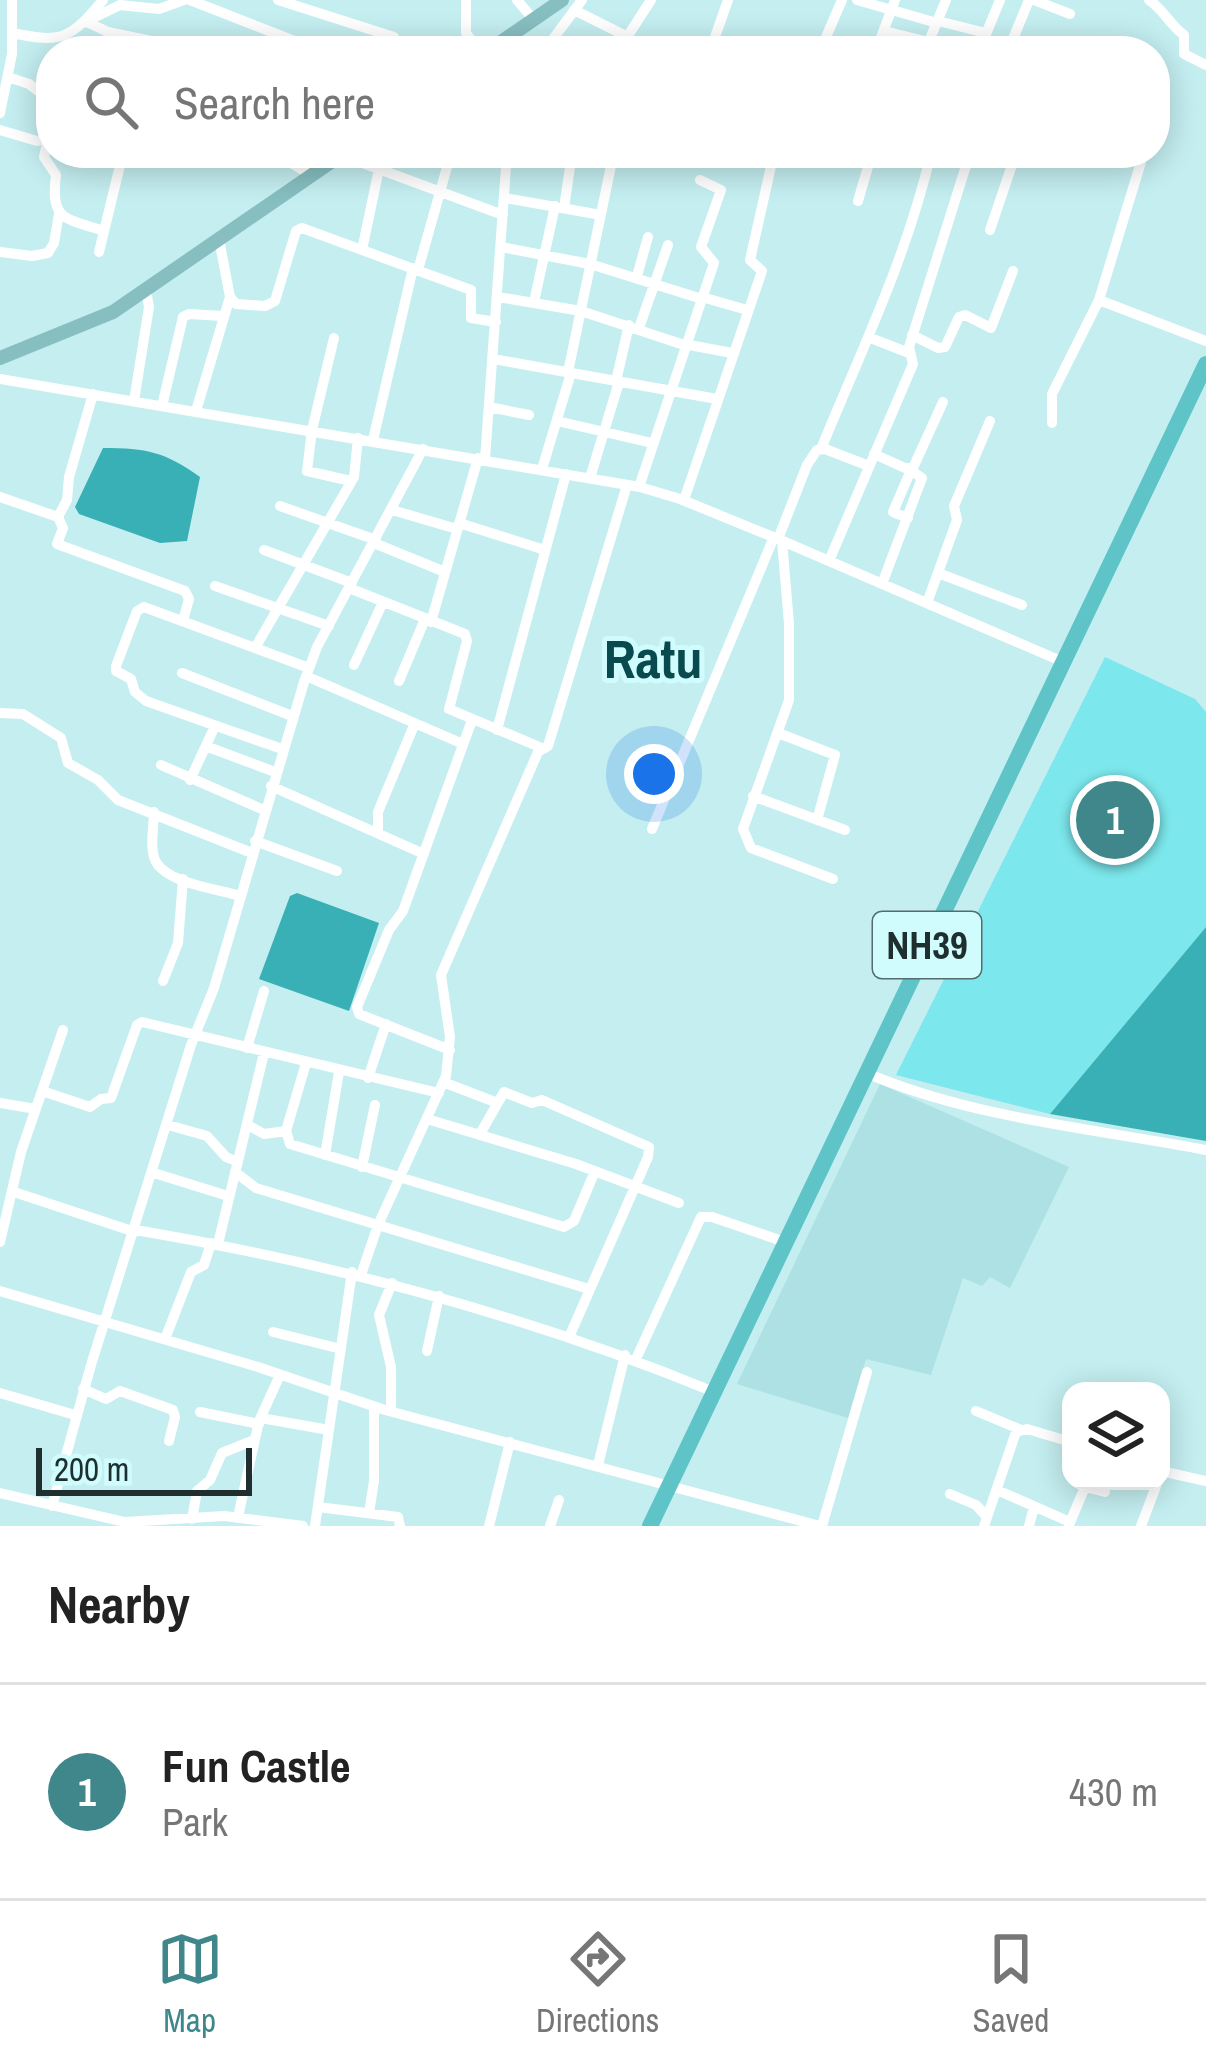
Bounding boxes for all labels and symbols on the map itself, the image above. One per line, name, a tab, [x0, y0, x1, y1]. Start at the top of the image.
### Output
district label: Ratu	[604, 622, 702, 695]
your location	[624, 744, 684, 804]
pin: 1	[1076, 775, 1154, 865]
road number: NH39	[873, 912, 981, 978]
scale bar	[36, 1442, 252, 1495]

